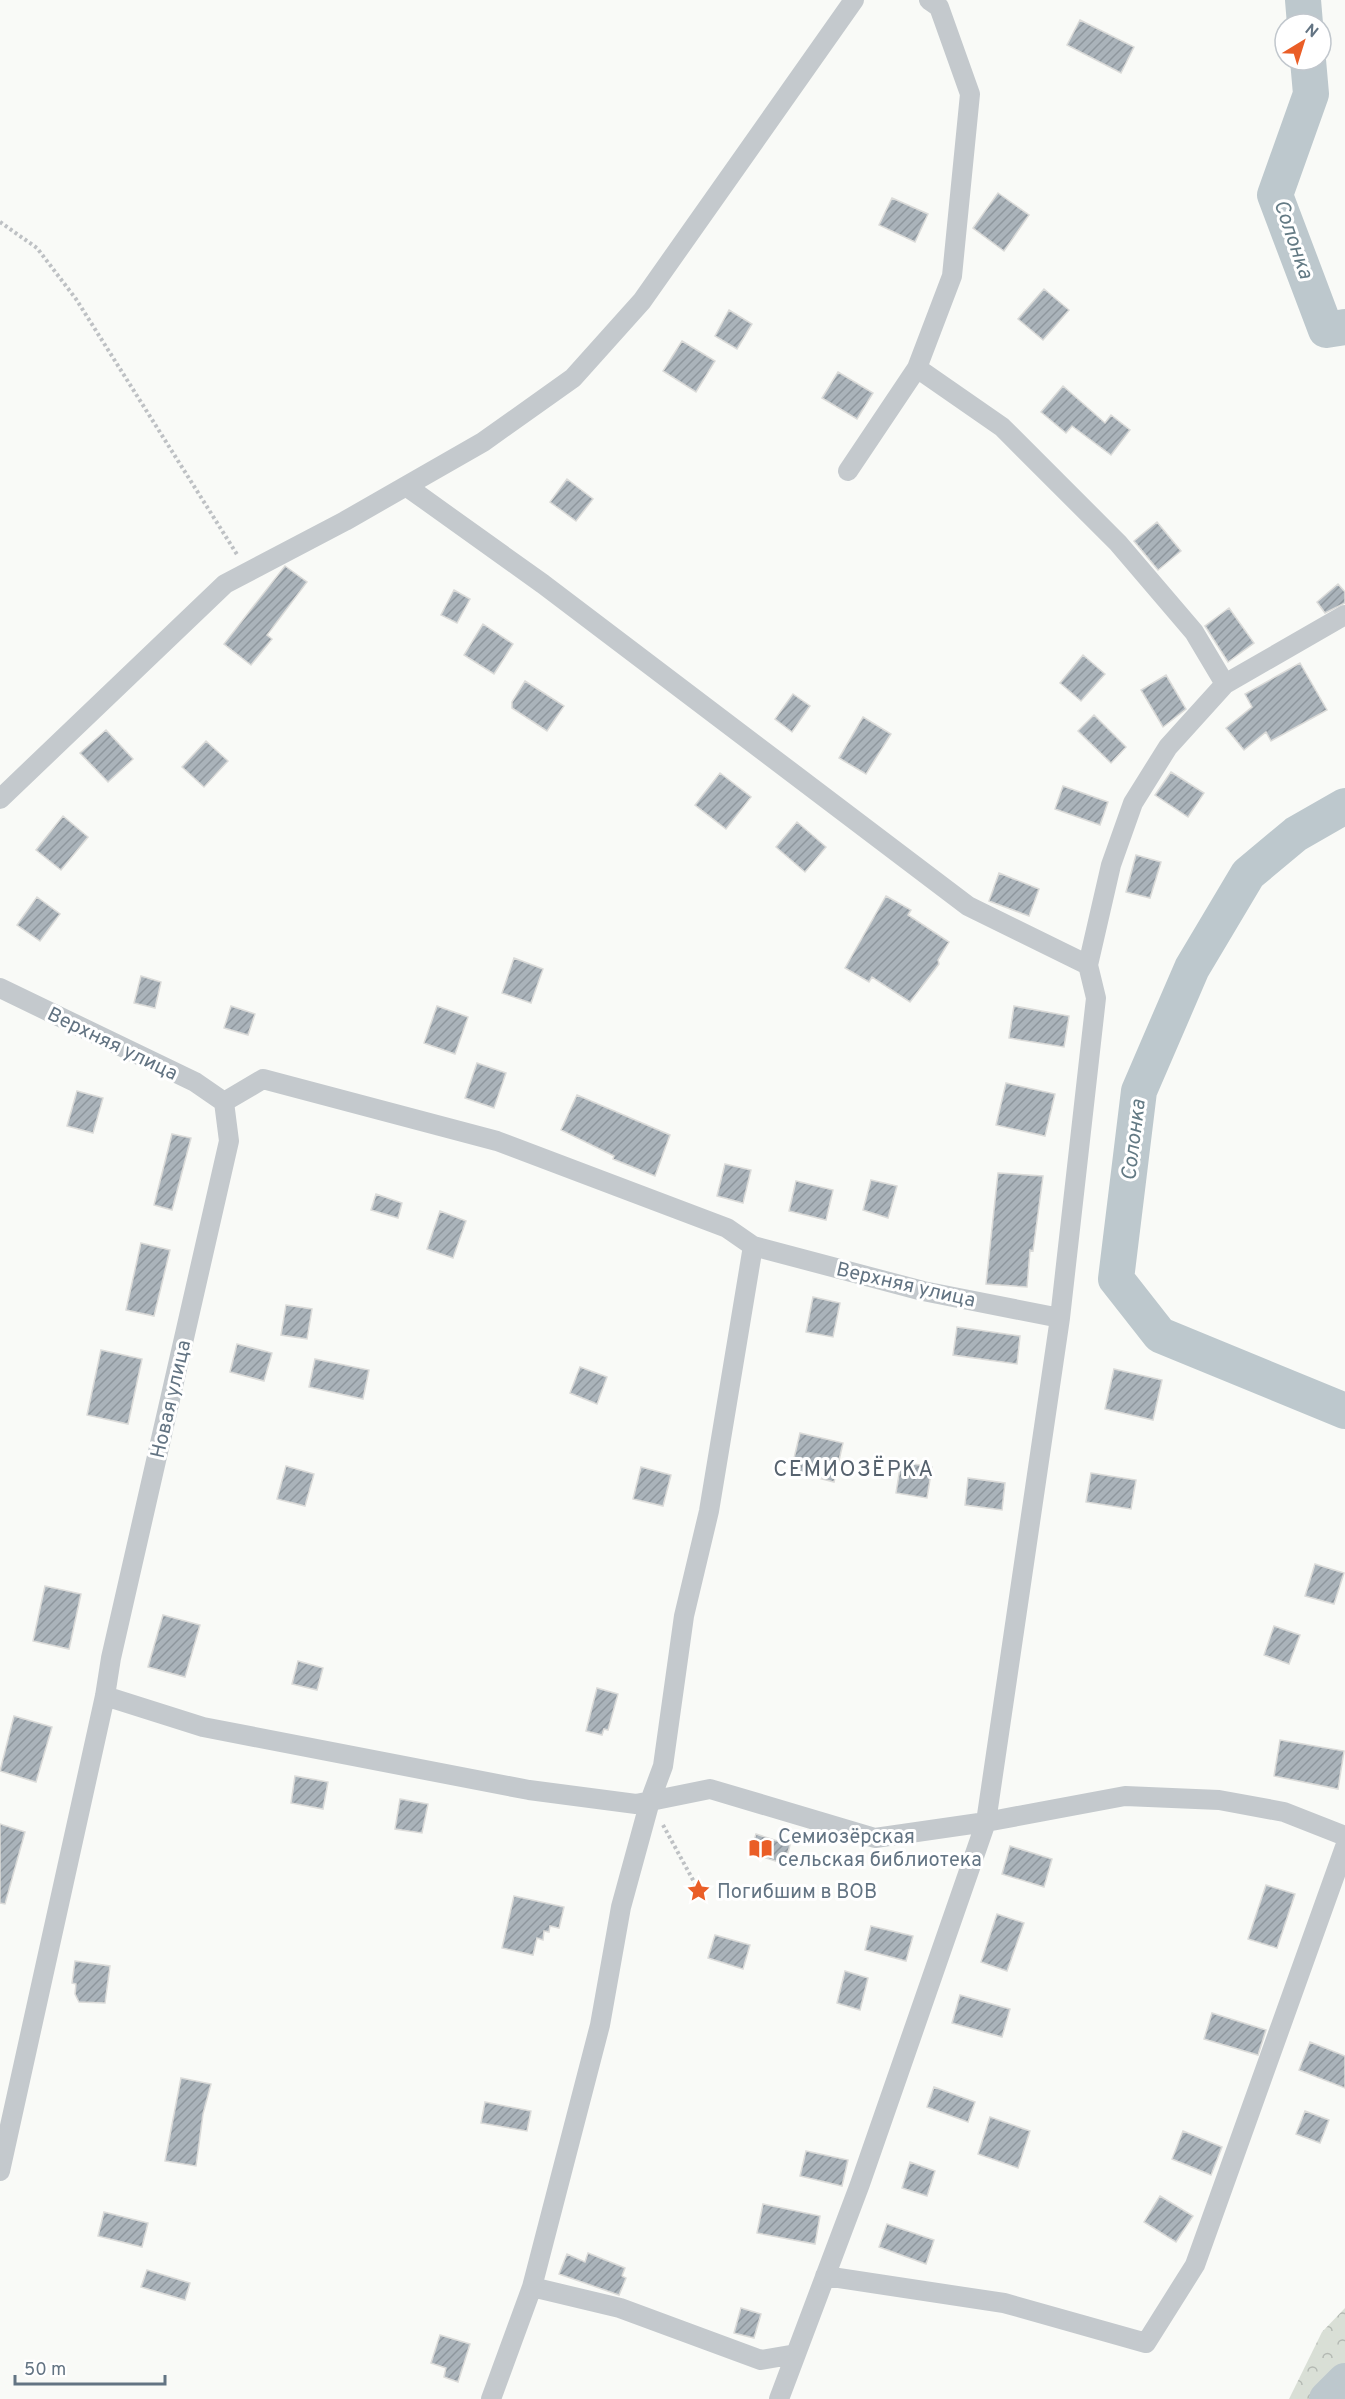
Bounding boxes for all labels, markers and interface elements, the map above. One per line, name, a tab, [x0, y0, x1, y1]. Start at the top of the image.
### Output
north arrow	[1273, 12, 1333, 72]
text: N	[1300, 20, 1322, 43]
water label: Солонка	[1266, 196, 1319, 283]
street label: Верхняя улица	[43, 1002, 182, 1088]
water label: Солонка	[1116, 1098, 1153, 1182]
street label: Верхняя улица	[833, 1257, 978, 1315]
street label: Новая улица	[146, 1338, 198, 1461]
district label: СЕМИОЗЁРКА	[773, 1455, 935, 1484]
place label: Семиозёрская сельская библиотека	[778, 1825, 982, 1874]
library icon: Семиозёрская сельская библиотека	[747, 1835, 773, 1861]
place icon: Погибшим в ВОВ	[686, 1878, 712, 1904]
place label: Погибшим в ВОВ	[717, 1880, 877, 1906]
scale bar	[15, 2348, 165, 2386]
text: 50 m	[24, 2359, 66, 2382]

